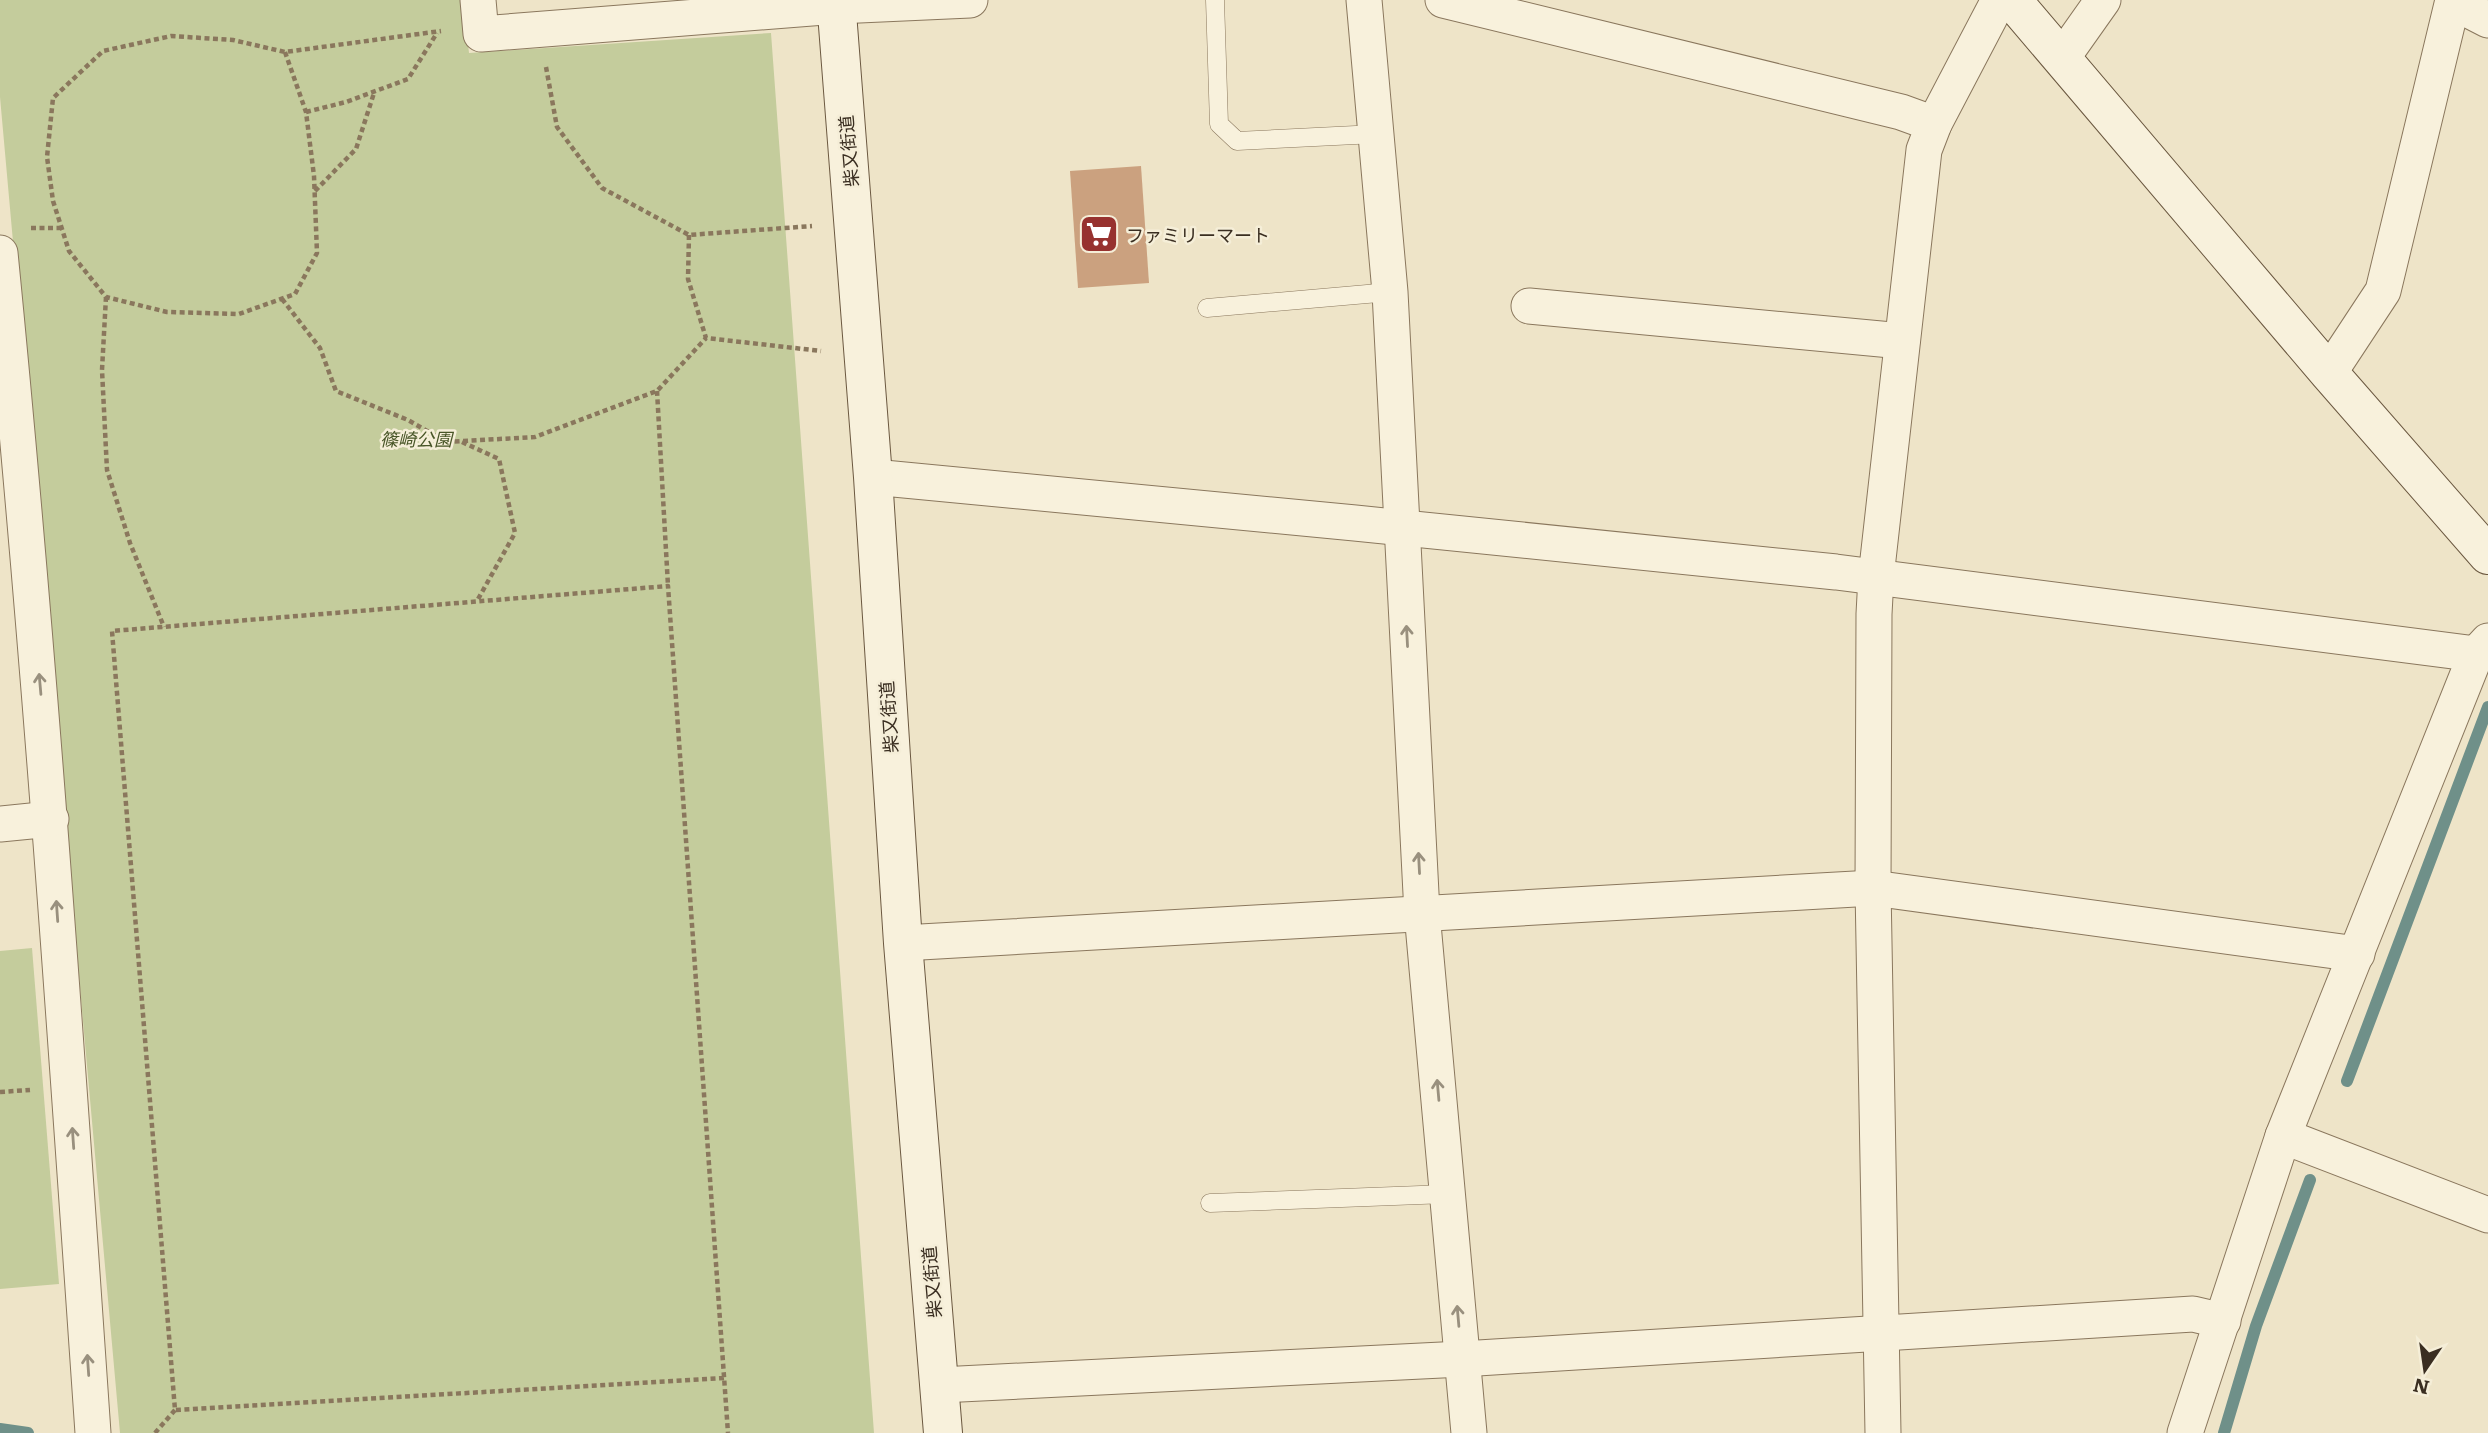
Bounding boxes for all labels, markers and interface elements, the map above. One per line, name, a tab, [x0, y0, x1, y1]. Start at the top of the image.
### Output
street label: 柴又街道	[831, 114, 865, 188]
supermarket icon: ファミリーマート	[1078, 213, 1120, 255]
place label: ファミリーマート	[1126, 221, 1270, 248]
park label: 篠崎公園	[380, 425, 455, 452]
one-way arrow	[1401, 625, 1414, 648]
one-way arrow	[33, 673, 46, 696]
street label: 柴又街道	[872, 680, 904, 754]
one-way arrow	[1412, 852, 1425, 875]
one-way arrow	[50, 900, 63, 923]
one-way arrow	[1431, 1079, 1444, 1101]
one-way arrow	[66, 1127, 79, 1150]
street label: 柴又街道	[914, 1245, 948, 1319]
one-way arrow	[1452, 1305, 1465, 1328]
north arrow	[2390, 1335, 2460, 1405]
one-way arrow	[82, 1354, 95, 1377]
text: N	[2410, 1372, 2432, 1403]

